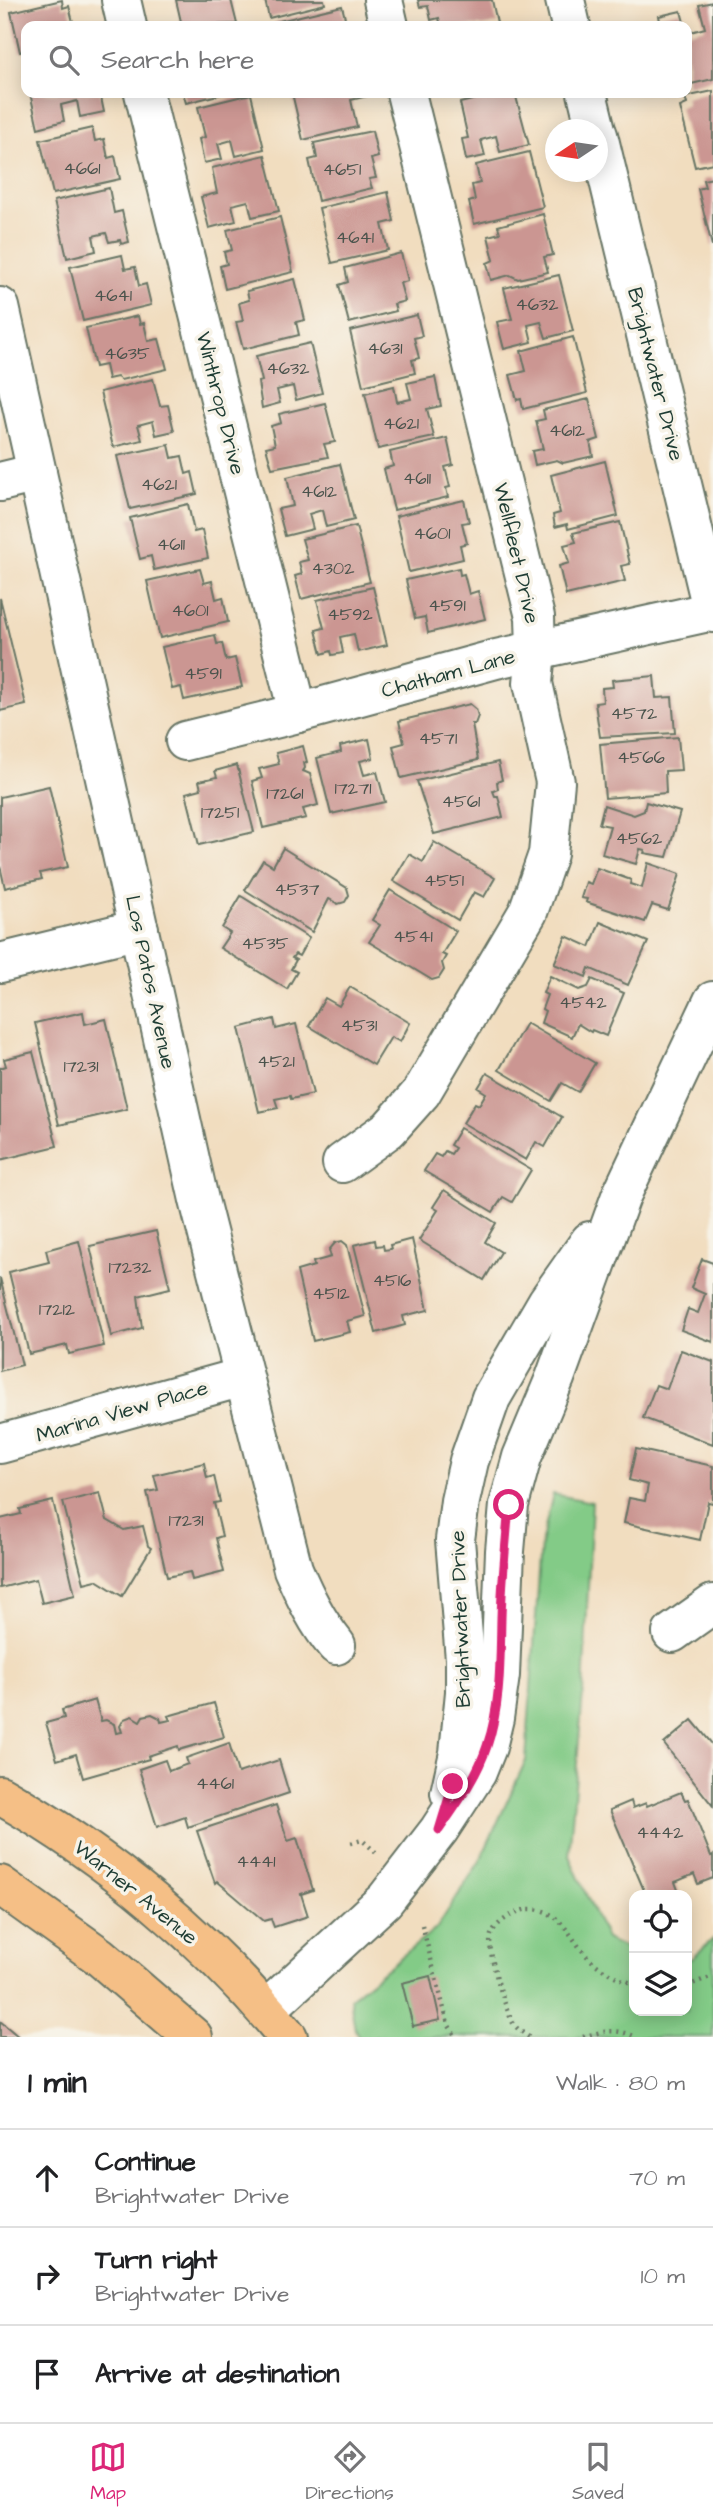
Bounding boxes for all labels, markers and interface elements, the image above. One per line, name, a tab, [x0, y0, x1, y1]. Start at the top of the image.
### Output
search box	[21, 21, 692, 98]
icon: search	[45, 41, 83, 79]
text: Search here	[101, 42, 254, 78]
north arrow	[545, 119, 608, 182]
house number: 4661	[63, 156, 101, 181]
house number: 4651	[323, 157, 361, 182]
house number: 4641	[336, 225, 374, 250]
house number: 4641	[94, 283, 132, 308]
street label: Brightwater Drive	[618, 284, 691, 464]
house number: 4632	[516, 292, 559, 317]
street label: Winthrop Drive	[188, 329, 252, 478]
house number: 4631	[368, 336, 403, 361]
house number: 4635	[104, 341, 150, 366]
house number: 4632	[267, 356, 310, 381]
house number: 4621	[383, 411, 419, 436]
house number: 4612	[549, 418, 586, 443]
house number: 4611	[403, 466, 431, 491]
house number: 4621	[141, 472, 177, 497]
house number: 4612	[301, 479, 338, 504]
street label: Wellfleet Drive	[486, 480, 547, 626]
house number: 4601	[413, 521, 451, 546]
house number: 4611	[157, 532, 185, 557]
house number: 4302	[311, 556, 355, 581]
house number: 4591	[428, 593, 466, 618]
house number: 4601	[171, 598, 209, 623]
house number: 4592	[327, 602, 373, 627]
street label: Chatham Lane	[378, 642, 518, 705]
house number: 4591	[184, 661, 222, 686]
house number: 4572	[611, 701, 658, 726]
house number: 4571	[419, 726, 457, 751]
house number: 4566	[617, 745, 665, 770]
house number: 17271	[334, 776, 372, 801]
house number: 17261	[266, 781, 304, 806]
house number: 4561	[442, 789, 480, 814]
house number: 17251	[201, 800, 239, 825]
house number: 4562	[616, 826, 663, 851]
house number: 4551	[424, 868, 464, 893]
house number: 4537	[274, 877, 320, 902]
street label: Los Patos Avenue	[118, 893, 183, 1072]
house number: 4541	[393, 924, 433, 949]
house number: 4535	[242, 931, 289, 956]
house number: 4542	[559, 990, 607, 1015]
house number: 4531	[341, 1013, 377, 1038]
house number: 4521	[257, 1049, 295, 1074]
house number: 17231	[63, 1054, 99, 1079]
house number: 17232	[108, 1255, 152, 1280]
house number: 4516	[373, 1268, 411, 1293]
house number: 4512	[312, 1281, 350, 1306]
house number: 17212	[39, 1297, 76, 1322]
street label: Marina View Place	[33, 1373, 211, 1450]
route start	[493, 1489, 524, 1520]
house number: 17231	[168, 1508, 204, 1533]
street label: Brightwater Drive	[443, 1530, 480, 1708]
route end	[437, 1768, 468, 1799]
house number: 4461	[196, 1771, 234, 1796]
house number: 4442	[636, 1820, 684, 1845]
street label: Warner Avenue	[67, 1833, 204, 1952]
house number: 4441	[236, 1849, 276, 1874]
map controls	[629, 1890, 692, 2016]
button: locate	[629, 1890, 692, 1953]
button: layers	[629, 1953, 692, 2016]
text: 1 min	[28, 2062, 87, 2104]
text: Walk · 80 m	[556, 2067, 685, 2099]
text: Continue	[95, 2144, 196, 2180]
icon: ahead	[28, 2159, 66, 2197]
text: 70 m	[629, 2162, 685, 2194]
text: Brightwater Drive	[95, 2180, 289, 2212]
text: Turn right	[95, 2242, 217, 2278]
icon: right	[28, 2257, 66, 2295]
text: 10 m	[640, 2260, 685, 2292]
text: Brightwater Drive	[95, 2278, 289, 2310]
icon: arrive	[28, 2355, 66, 2393]
text: Arrive at destination	[95, 2356, 340, 2392]
tab: Map	[89, 2438, 127, 2507]
tab: Directions	[305, 2438, 394, 2507]
tab: Saved	[572, 2438, 624, 2507]

